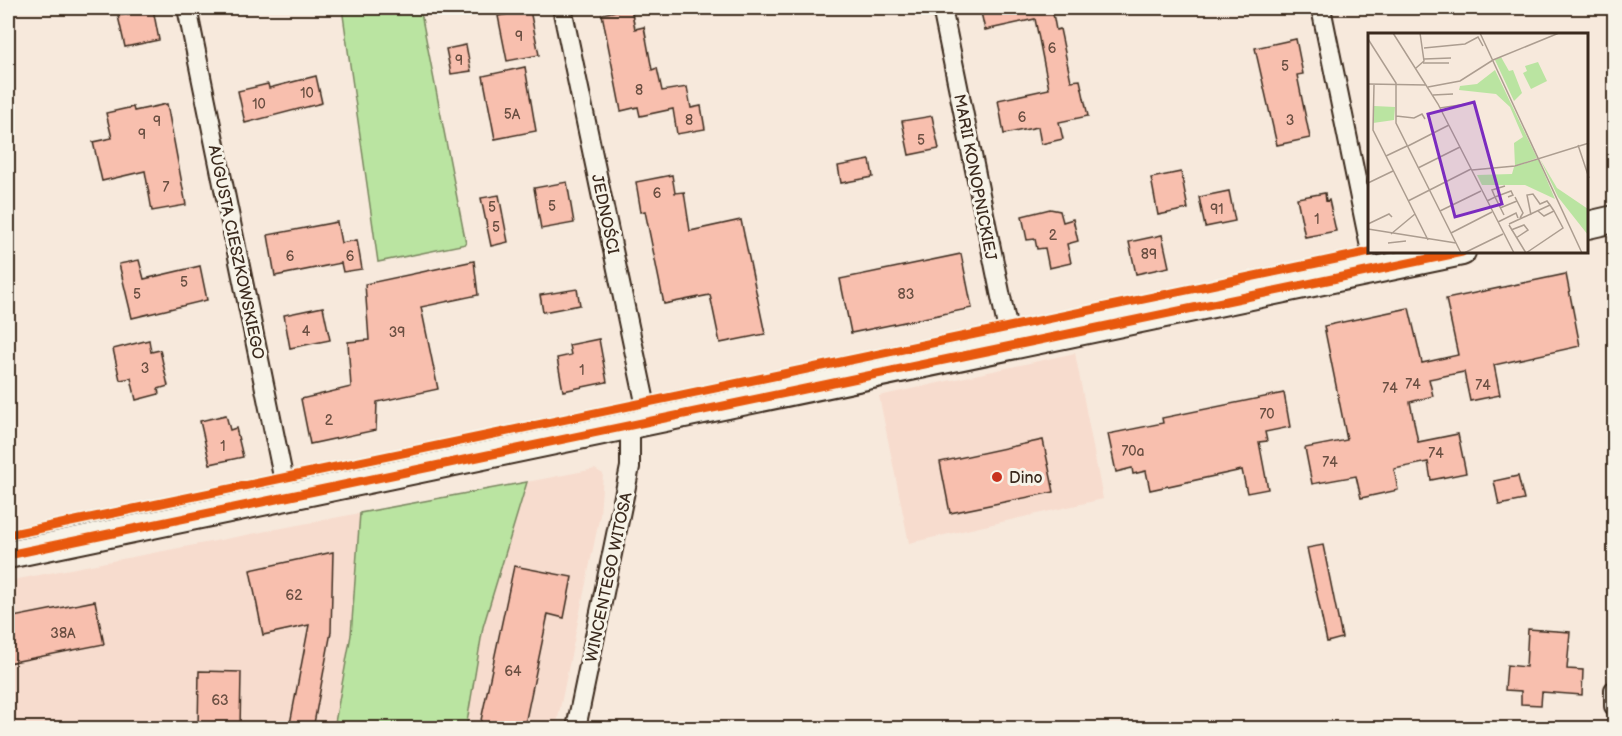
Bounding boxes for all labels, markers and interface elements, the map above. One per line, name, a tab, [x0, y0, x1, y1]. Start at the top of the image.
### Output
house number: 9	[515, 28, 523, 45]
inset map	[1368, 33, 1589, 254]
house number: 6	[1048, 40, 1057, 57]
house number: 9	[455, 52, 463, 69]
house number: 5	[1281, 58, 1289, 75]
house number: 8	[635, 82, 643, 99]
house number: 10	[300, 85, 314, 102]
street label: MARII KONOPNICKIEJ	[949, 93, 1000, 262]
house number: 10	[252, 96, 266, 113]
house number: 5A	[504, 106, 521, 123]
house number: 6	[1018, 109, 1027, 126]
house number: 8	[685, 112, 693, 129]
house number: 3	[1286, 112, 1294, 129]
house number: 9	[153, 113, 161, 130]
house number: 9	[138, 126, 146, 143]
house number: 5	[917, 132, 925, 149]
street label: AUGUSTA CIESZKOWSKIEGO	[204, 143, 268, 361]
street label: JEDNOŚCI	[587, 172, 624, 256]
house number: 7	[163, 179, 170, 196]
house number: 6	[653, 185, 662, 202]
house number: 5	[548, 198, 556, 215]
house number: 5	[488, 199, 496, 216]
house number: 91	[1210, 201, 1224, 218]
house number: 1	[1314, 211, 1320, 228]
house number: 5	[492, 219, 500, 236]
house number: 2	[1049, 227, 1058, 244]
house number: 89	[1141, 246, 1157, 263]
house number: 6	[286, 248, 295, 265]
house number: 6	[346, 248, 355, 265]
house number: 5	[180, 274, 188, 291]
house number: 5	[133, 286, 141, 303]
house number: 83	[898, 286, 914, 303]
house number: 4	[302, 323, 311, 340]
house number: 39	[389, 324, 405, 341]
house number: 3	[141, 360, 149, 377]
house number: 1	[579, 362, 585, 379]
house number: 74	[1405, 376, 1421, 393]
house number: 74	[1475, 377, 1491, 394]
house number: 74	[1382, 380, 1398, 397]
house number: 70	[1259, 406, 1275, 423]
house number: 2	[325, 412, 334, 429]
house number: 1	[220, 438, 226, 455]
house number: 70a	[1121, 443, 1145, 460]
house number: 74	[1428, 445, 1444, 462]
house number: 74	[1322, 454, 1338, 471]
place label: Dino	[1009, 469, 1043, 488]
marker: Dino	[990, 470, 1004, 484]
street label: WINCENTEGO WITOSA	[582, 490, 637, 664]
house number: 62	[286, 587, 303, 604]
house number: 38A	[50, 625, 76, 642]
house number: 64	[504, 663, 522, 680]
house number: 63	[211, 692, 229, 709]

